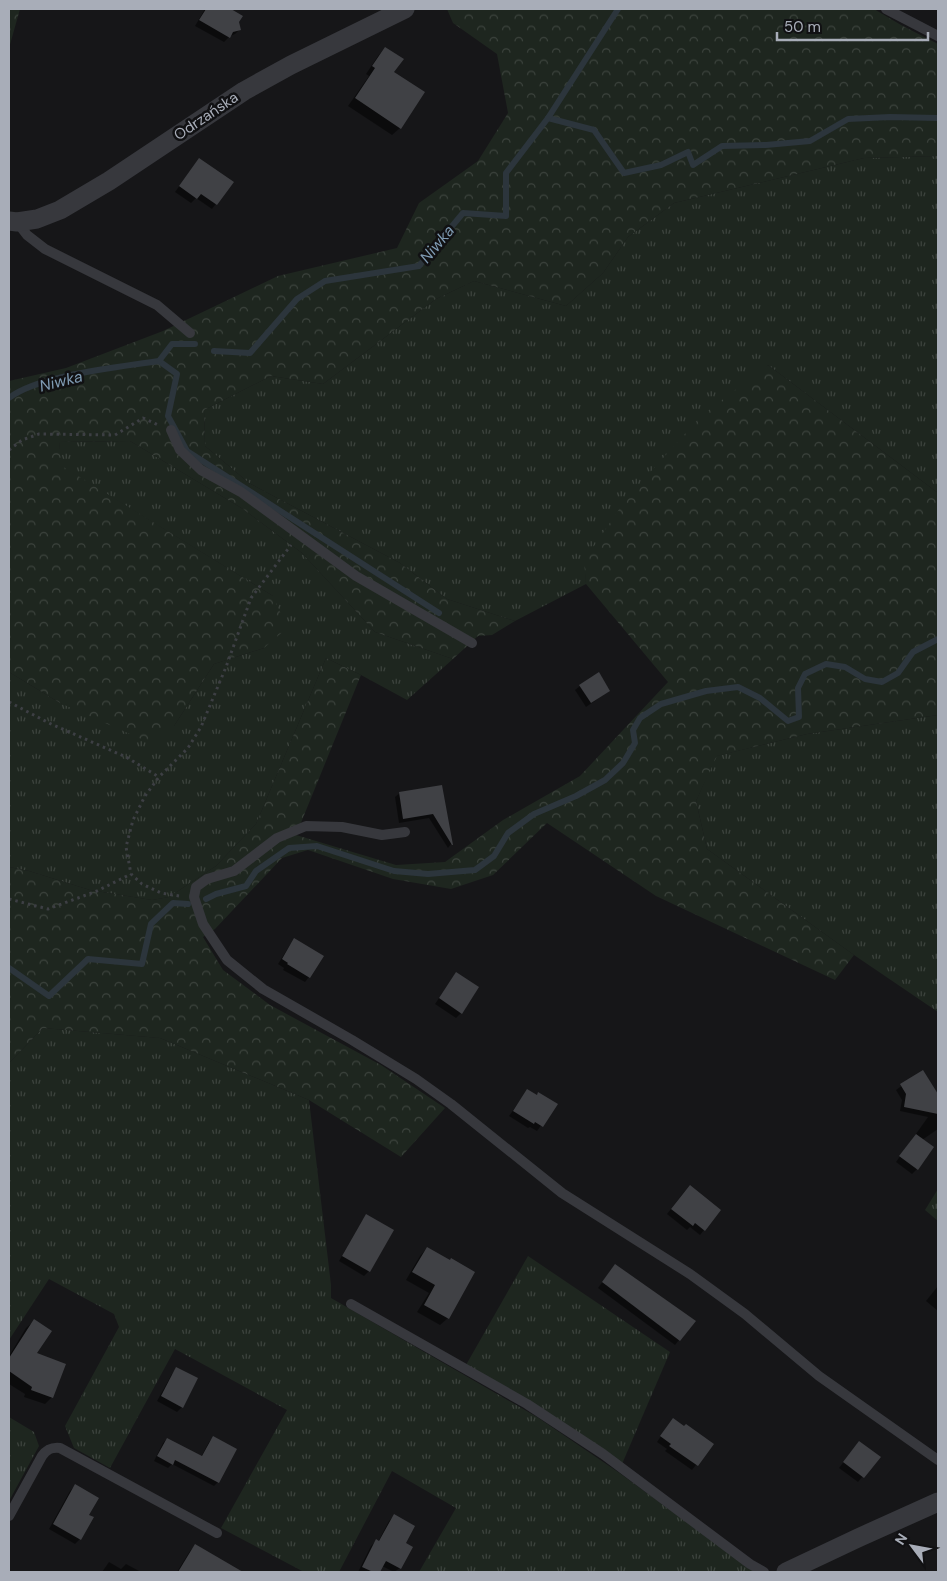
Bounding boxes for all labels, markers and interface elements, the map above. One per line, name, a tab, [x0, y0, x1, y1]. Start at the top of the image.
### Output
scale bar	[777, 10, 928, 42]
text: 50 m	[784, 17, 821, 37]
street label: Odrzańska	[170, 87, 242, 145]
water label: Niwka	[415, 220, 459, 268]
water label: Niwka	[37, 365, 85, 396]
north arrow	[887, 1521, 937, 1571]
text: N	[891, 1530, 911, 1548]

